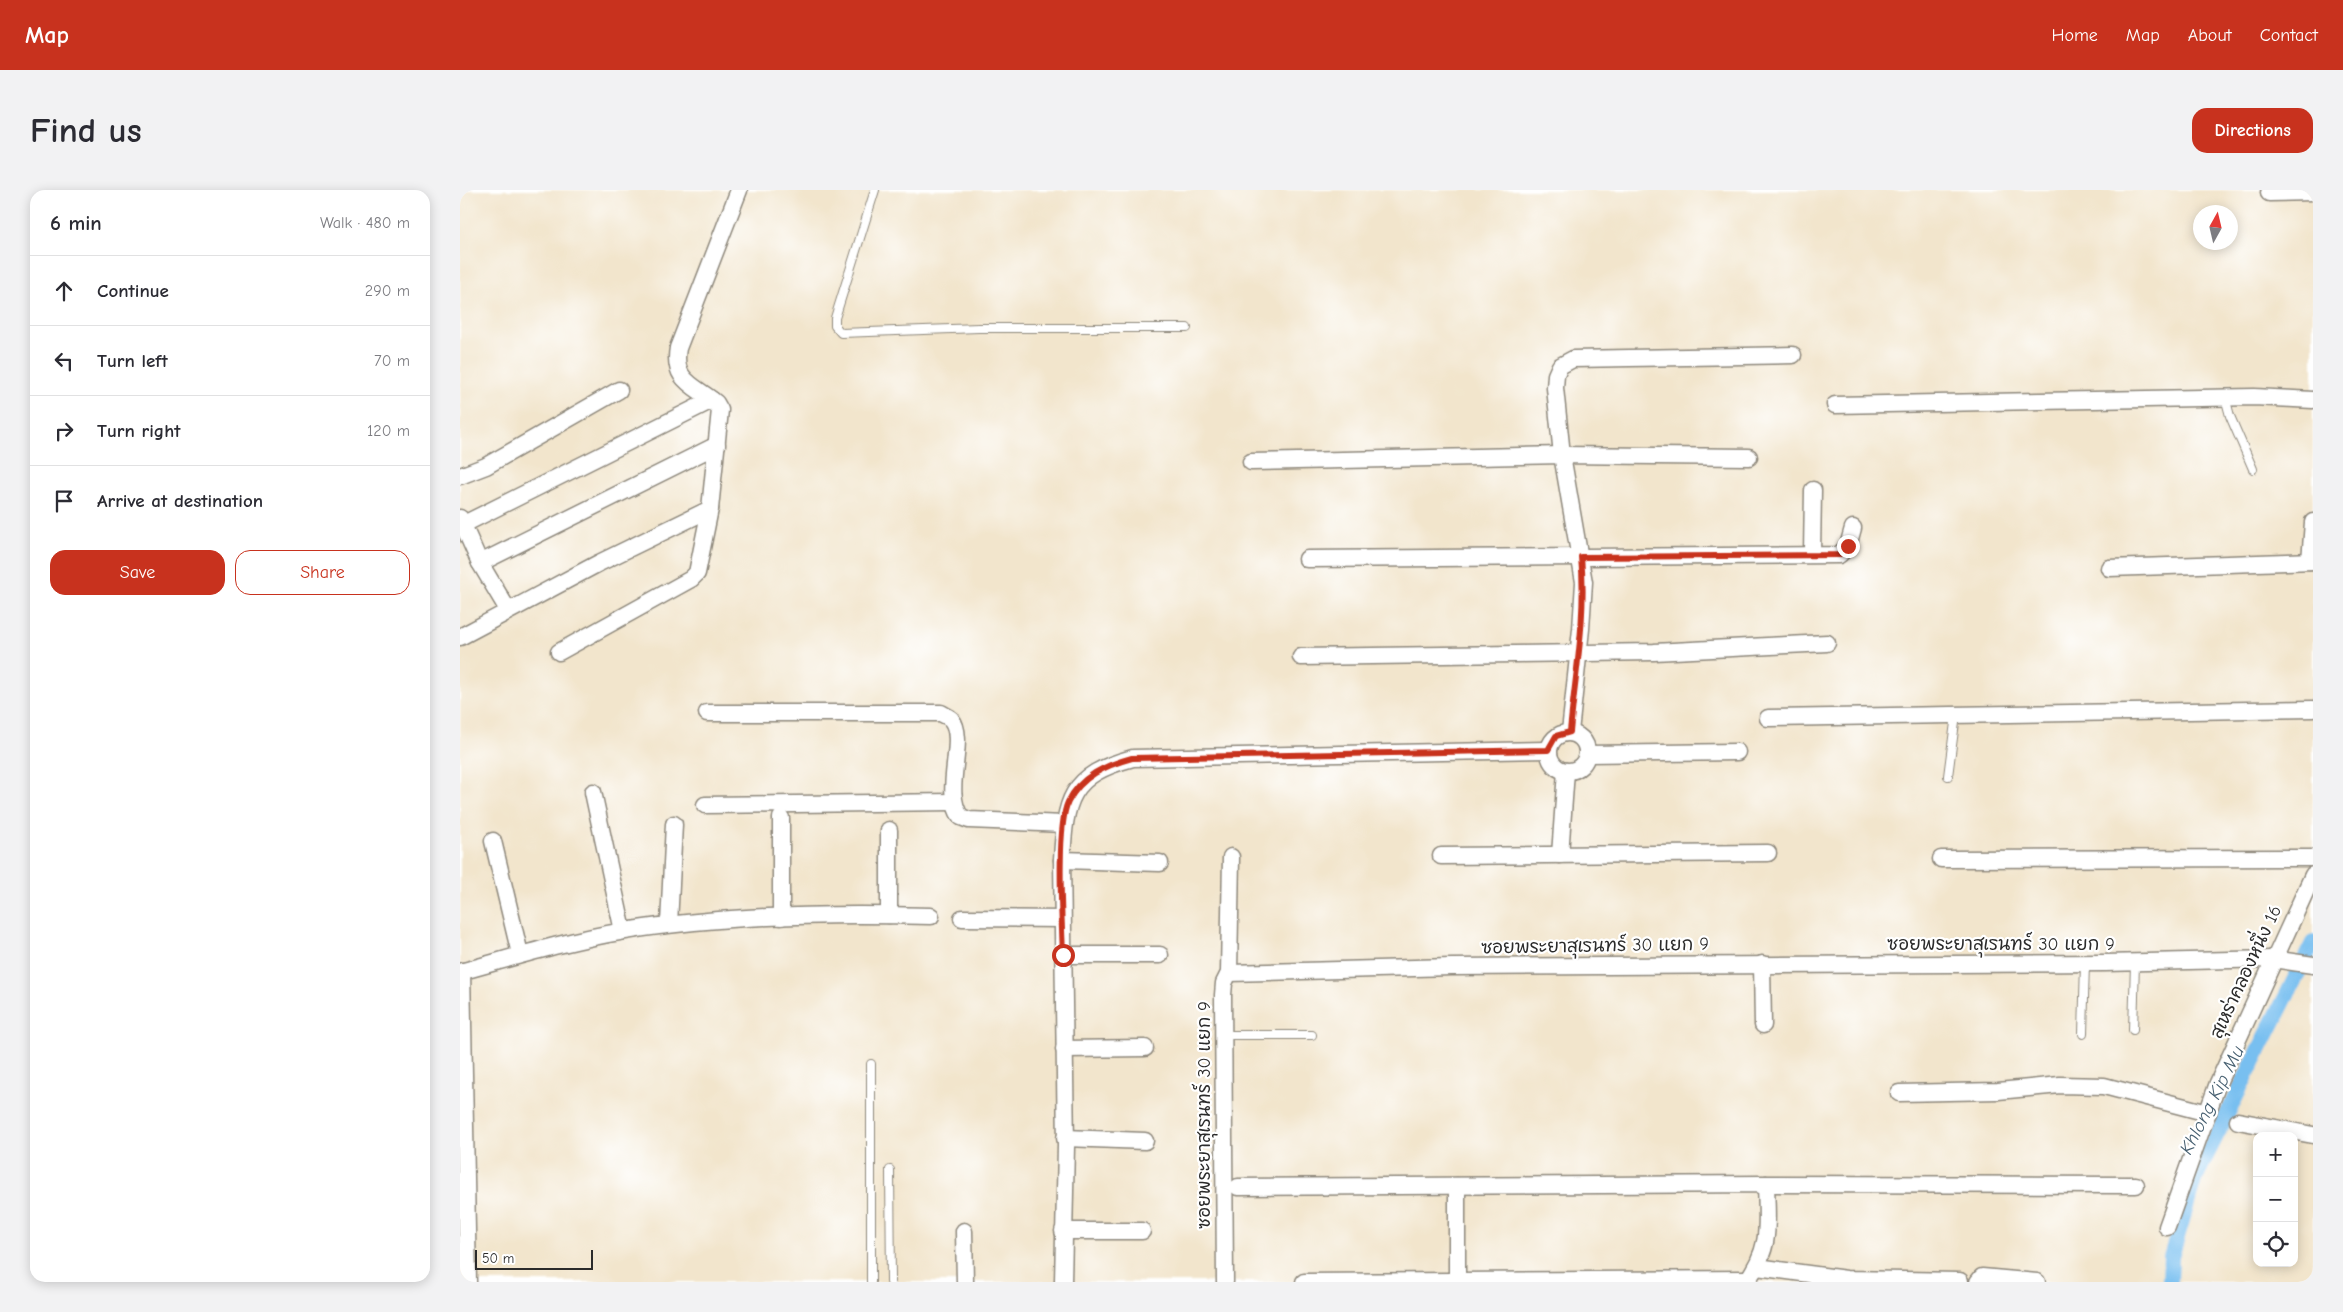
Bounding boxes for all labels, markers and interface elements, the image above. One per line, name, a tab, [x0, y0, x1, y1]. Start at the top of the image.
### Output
text: Map	[25, 21, 69, 49]
text: Home	[2051, 25, 2098, 46]
text: Map	[2126, 25, 2160, 46]
text: About	[2188, 25, 2232, 46]
text: Contact	[2260, 25, 2318, 46]
button: Directions	[2192, 108, 2313, 153]
text: Find us	[30, 110, 142, 151]
north arrow	[2193, 205, 2238, 250]
text: 6 min	[50, 211, 102, 235]
text: Walk · 480 m	[320, 214, 410, 232]
icon: ahead	[50, 277, 78, 305]
text: Continue	[97, 280, 169, 302]
text: 290 m	[365, 282, 410, 300]
icon: left	[50, 347, 78, 375]
text: Turn left	[97, 350, 168, 372]
text: 70 m	[374, 352, 410, 370]
icon: right	[50, 417, 78, 445]
text: Turn right	[97, 420, 181, 442]
text: 120 m	[367, 422, 410, 440]
icon: arrive	[50, 487, 78, 515]
text: Arrive at destination	[97, 490, 263, 512]
route end	[1837, 535, 1860, 558]
button: Save	[50, 550, 225, 595]
button: Share	[235, 550, 410, 595]
street label: สุเหร่าคลองหนึ่ง 16	[2199, 899, 2289, 1043]
street label: ซอยพระยาสุเรนทร์ 30 แยก 9	[1481, 931, 1709, 961]
street label: ซอยพระยาสุเรนทร์ 30 แยก 9	[1887, 931, 2115, 958]
route start	[1052, 944, 1075, 967]
street label: ซอยพระยาสุเรนทร์ 30 แยก 9	[1191, 1001, 1218, 1229]
water label: Khlong Kip Mu	[2175, 1042, 2249, 1158]
map controls	[2253, 1132, 2298, 1267]
button: +	[2253, 1132, 2298, 1177]
button: −	[2253, 1177, 2298, 1222]
button: locate	[2253, 1222, 2298, 1267]
scale bar	[475, 1247, 592, 1270]
text: 50 m	[482, 1250, 514, 1267]

